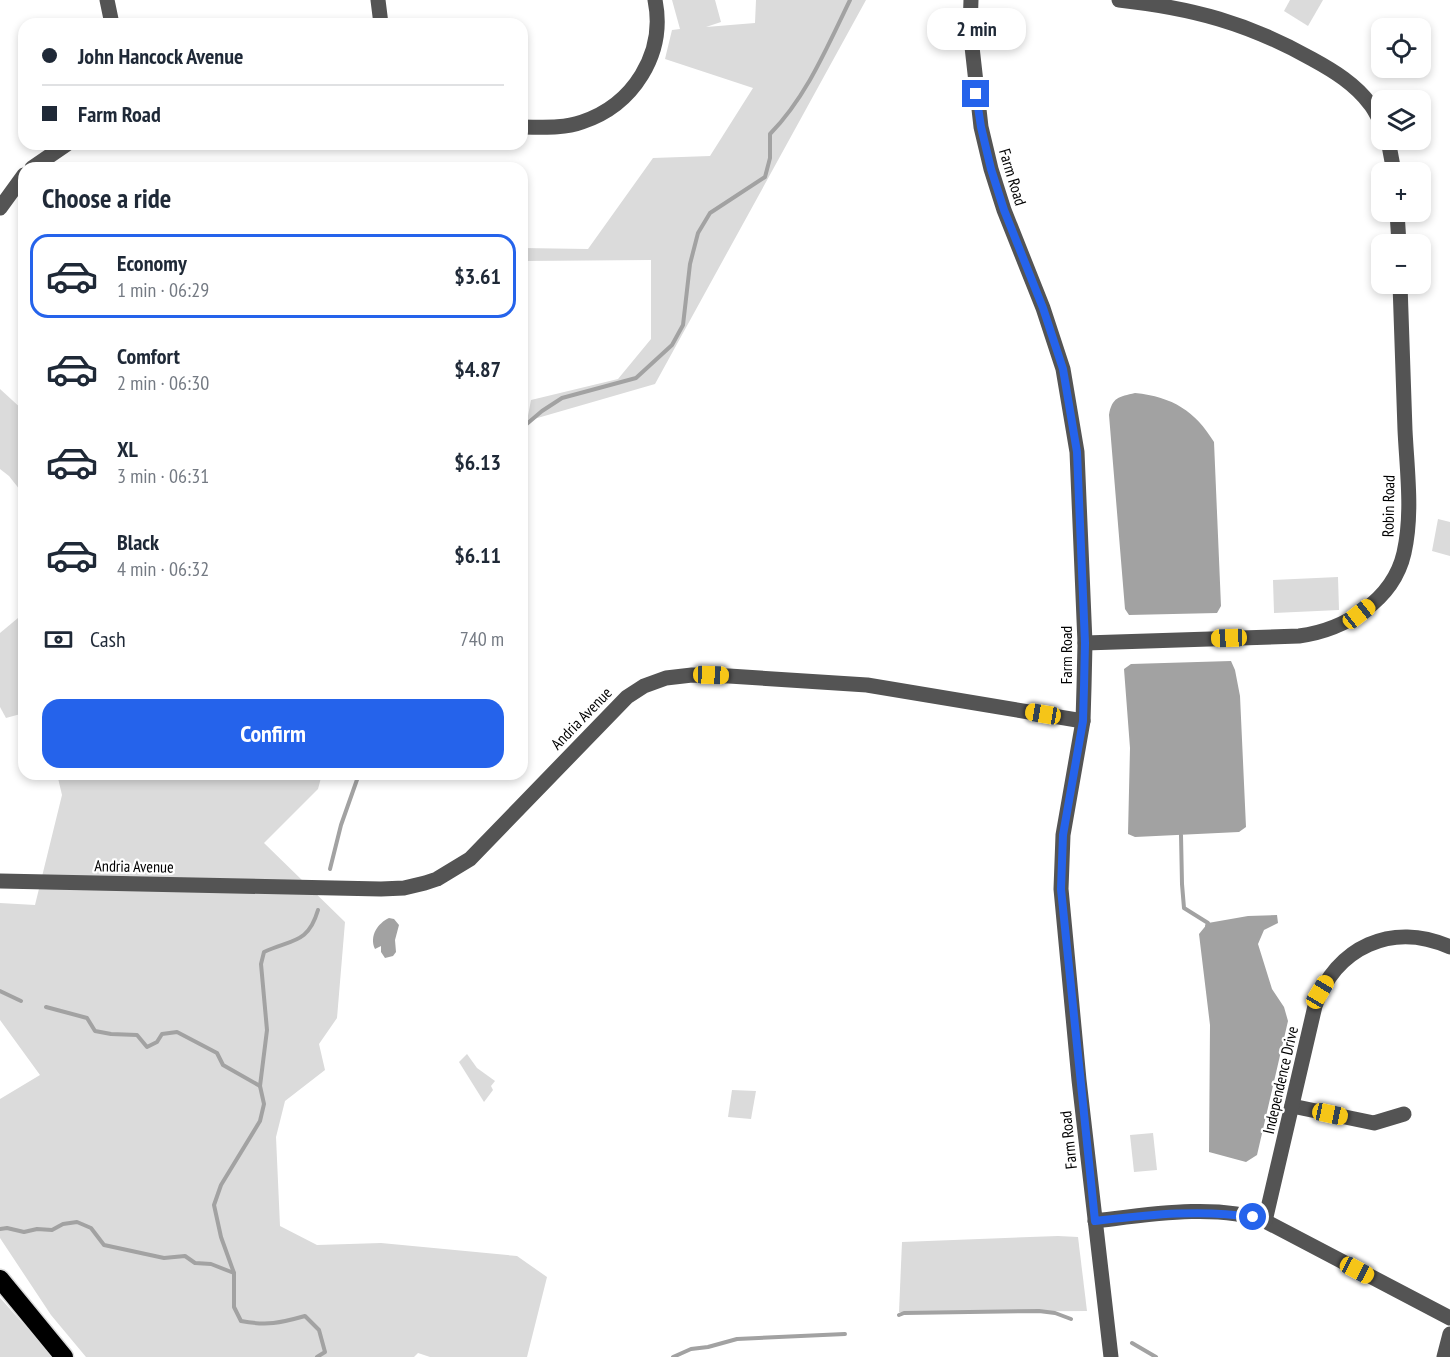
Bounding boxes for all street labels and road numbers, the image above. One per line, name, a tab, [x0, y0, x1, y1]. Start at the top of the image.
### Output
street label: Farm Road	[995, 146, 1031, 208]
street label: Robin Road	[1377, 475, 1399, 537]
street label: Farm Road	[1056, 626, 1076, 684]
street label: Andria Avenue	[546, 683, 616, 753]
street label: Andria Avenue	[94, 855, 174, 877]
street label: Independence Drive	[1258, 1024, 1302, 1136]
street label: Farm Road	[1055, 1110, 1081, 1170]

